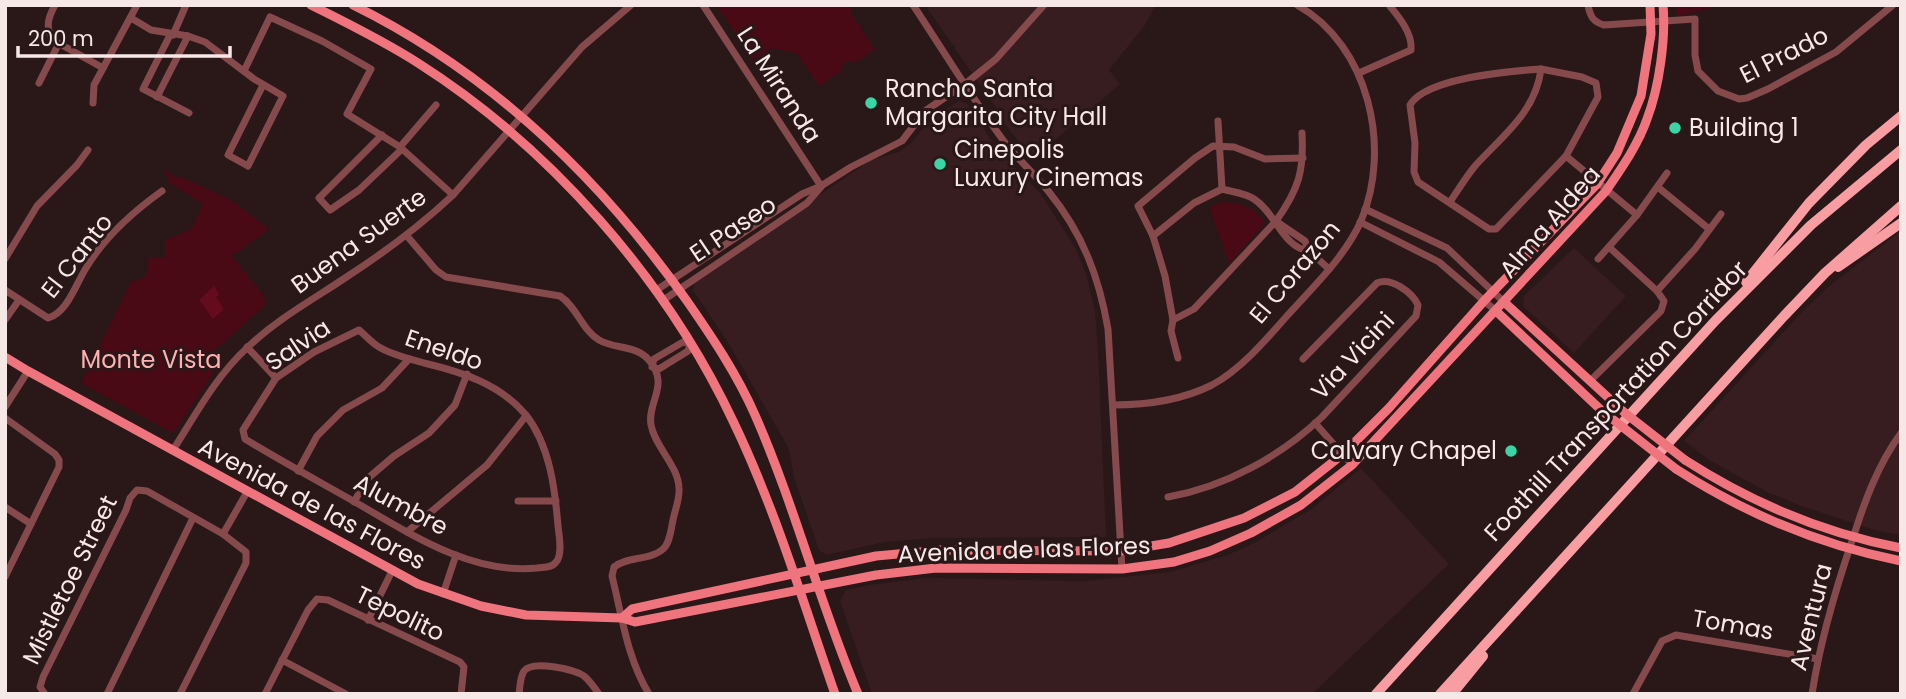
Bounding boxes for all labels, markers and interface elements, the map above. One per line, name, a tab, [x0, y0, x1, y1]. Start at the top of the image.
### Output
scale bar	[18, 14, 229, 58]
street label: El Prado	[1734, 18, 1834, 91]
street label: La Miranda	[729, 20, 829, 149]
text: 200 m	[28, 24, 94, 53]
place label: Rancho Santa Margarita City Hall	[885, 72, 1107, 133]
marker: Rancho Santa Margarita City Hall	[863, 95, 879, 111]
place label: Building 1	[1689, 111, 1799, 144]
marker: Building 1	[1667, 120, 1683, 136]
place label: Cinepolis Luxury Cinemas	[954, 133, 1144, 194]
marker: Cinepolis Luxury Cinemas	[932, 156, 948, 172]
street label: Alma Aldea	[1492, 158, 1608, 285]
street label: Buena Suerte	[284, 180, 433, 301]
street label: El Paseo	[683, 188, 782, 270]
street label: El Canto	[33, 207, 120, 305]
street label: El Corazon	[1242, 213, 1348, 330]
street label: Foothill Transportation Corridor	[1477, 253, 1755, 548]
street label: Via Vicini	[1304, 305, 1402, 407]
street label: Salvia	[259, 311, 337, 378]
street label: Eneldo	[401, 321, 487, 378]
park label: Monte Vista	[80, 343, 222, 376]
street label: Avenida de las Flores	[193, 430, 432, 578]
place label: Calvary Chapel	[1311, 434, 1497, 467]
marker: Calvary Chapel	[1503, 443, 1519, 459]
street label: Alumbre	[348, 466, 454, 543]
street label: Mistletoe Street	[14, 490, 125, 670]
street label: Avenida de las Flores	[897, 529, 1151, 570]
street label: Aventura	[1781, 560, 1840, 674]
street label: Tepolito	[350, 578, 450, 649]
street label: Tomas	[1690, 601, 1776, 648]

